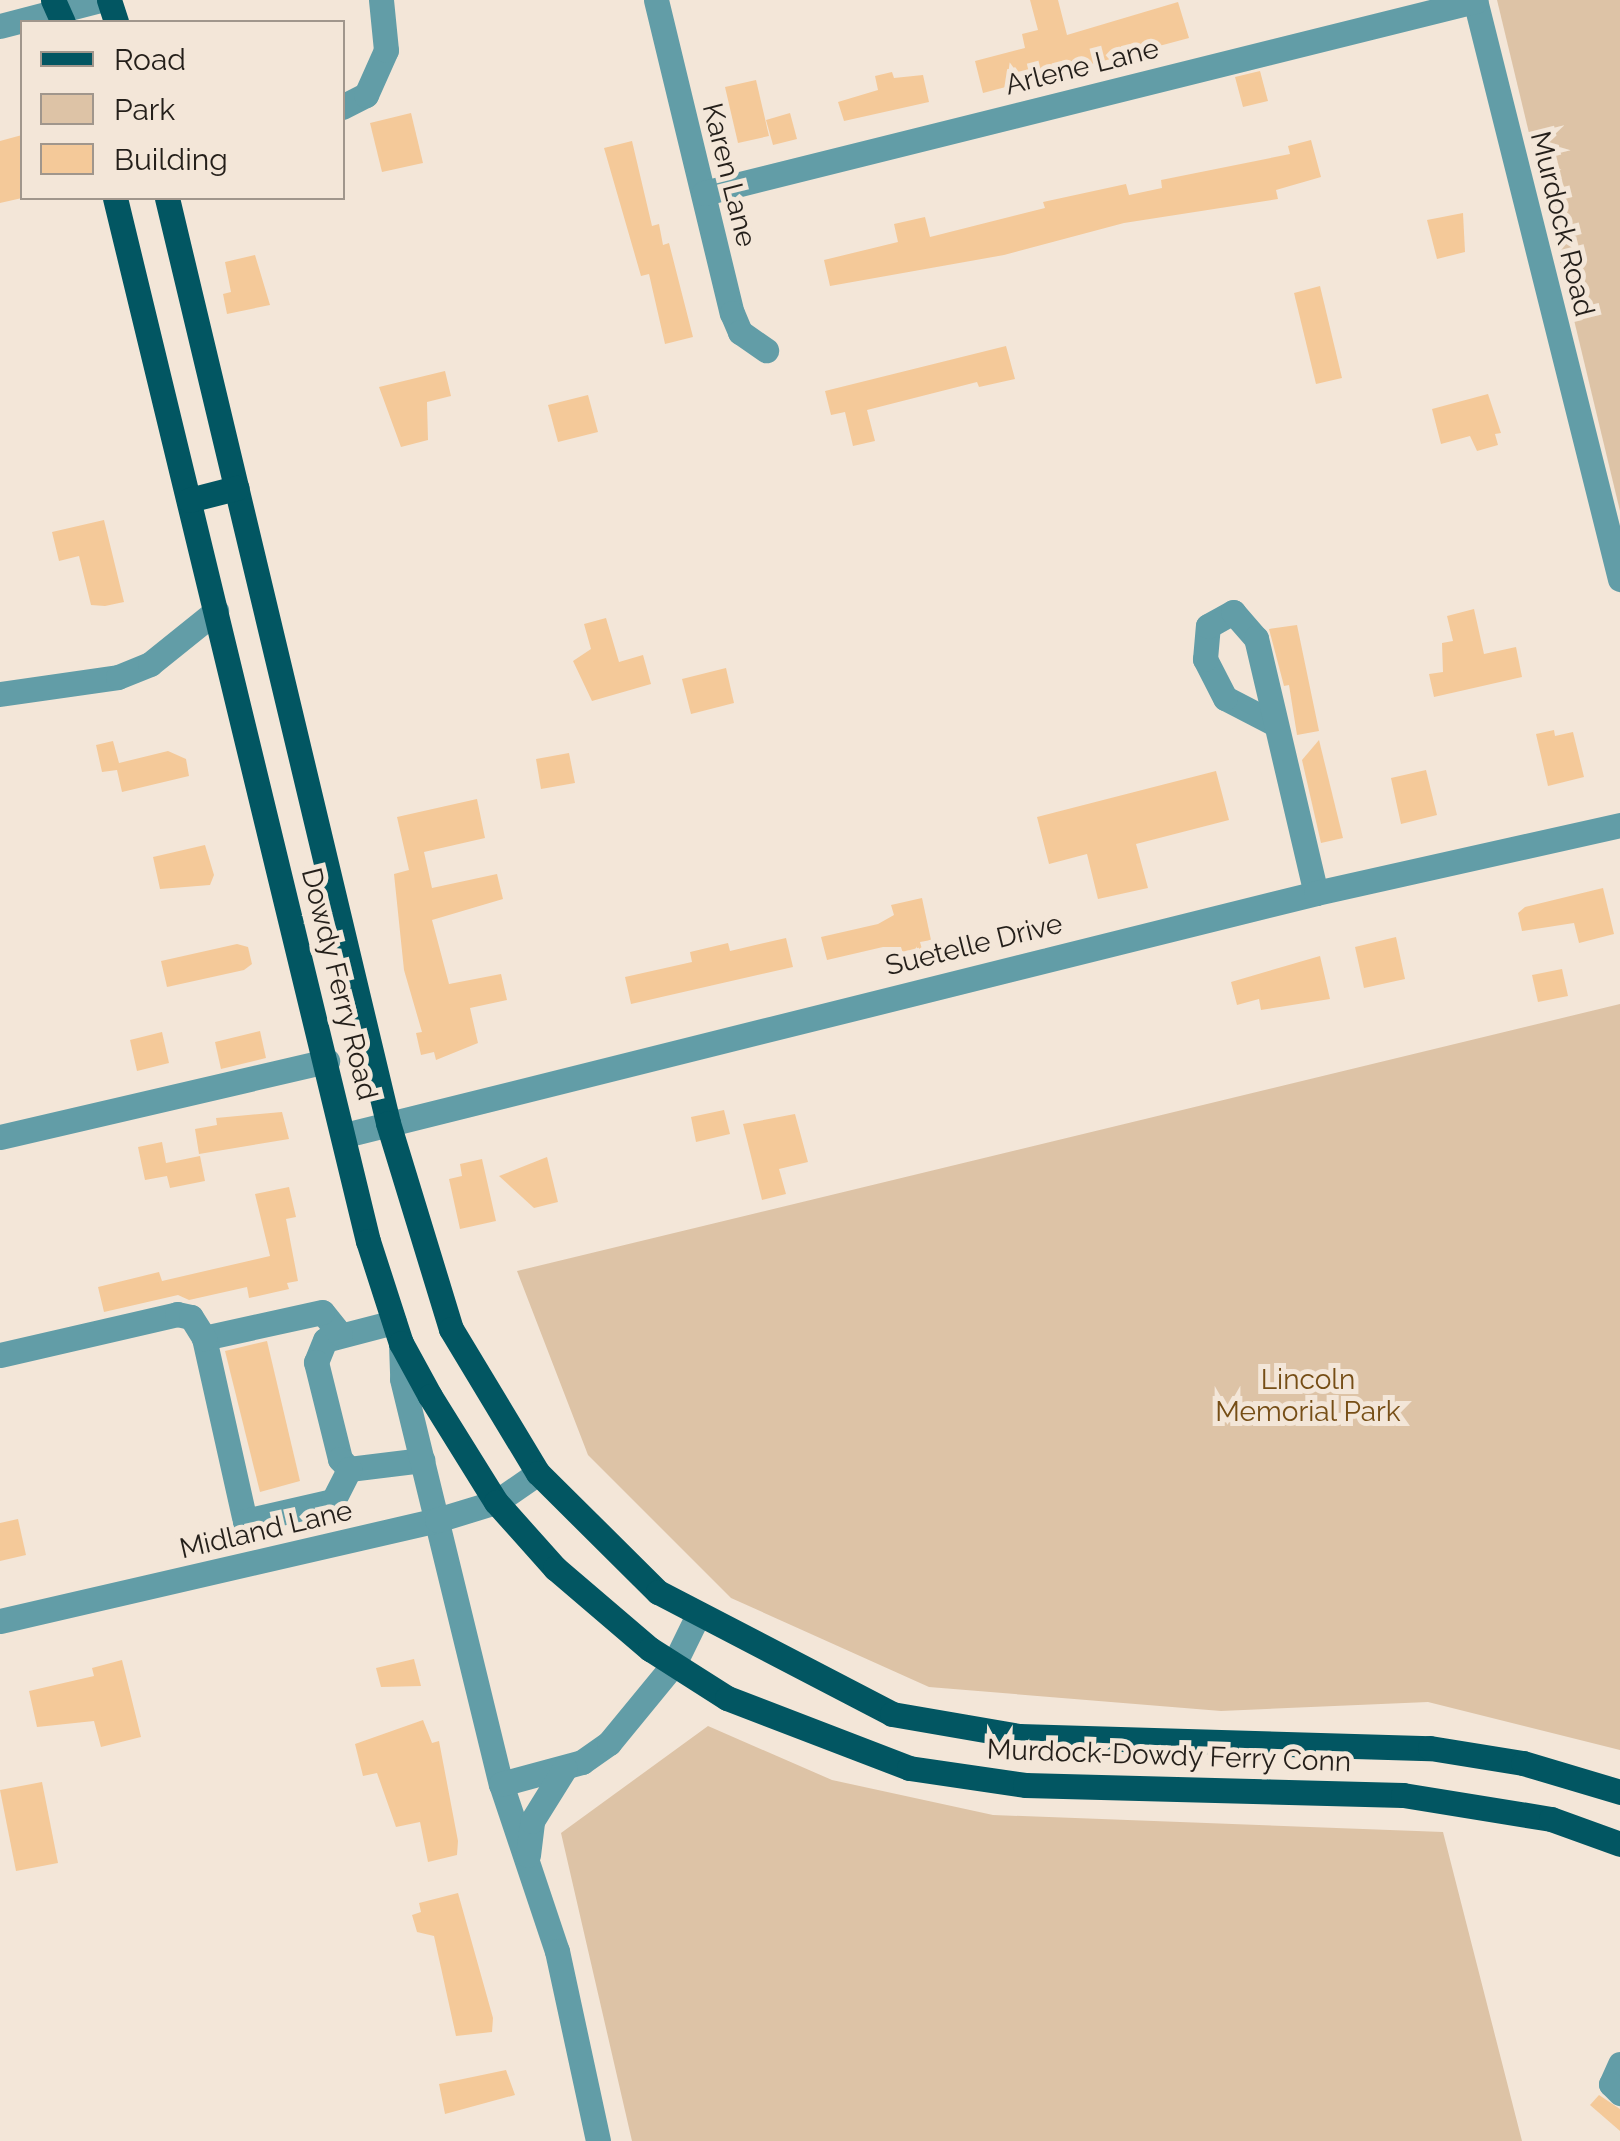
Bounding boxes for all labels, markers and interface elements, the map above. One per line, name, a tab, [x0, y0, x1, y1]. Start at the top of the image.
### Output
legend	[20, 20, 345, 200]
street label: Arlene Lane	[1002, 32, 1162, 102]
text: Road	[114, 42, 186, 77]
text: Park	[114, 92, 175, 127]
street label: Karen Lane	[695, 100, 763, 250]
street label: Murdock Road	[1523, 128, 1601, 320]
text: Building	[114, 142, 228, 177]
street label: Dowdy Ferry Road	[294, 864, 384, 1104]
street label: Suetelle Drive	[882, 907, 1066, 983]
park label: Lincoln Memorial Park	[1215, 1363, 1401, 1429]
street label: Midland Lane	[176, 1494, 356, 1566]
street label: Murdock-Dowdy Ferry Conn	[985, 1733, 1353, 1779]

